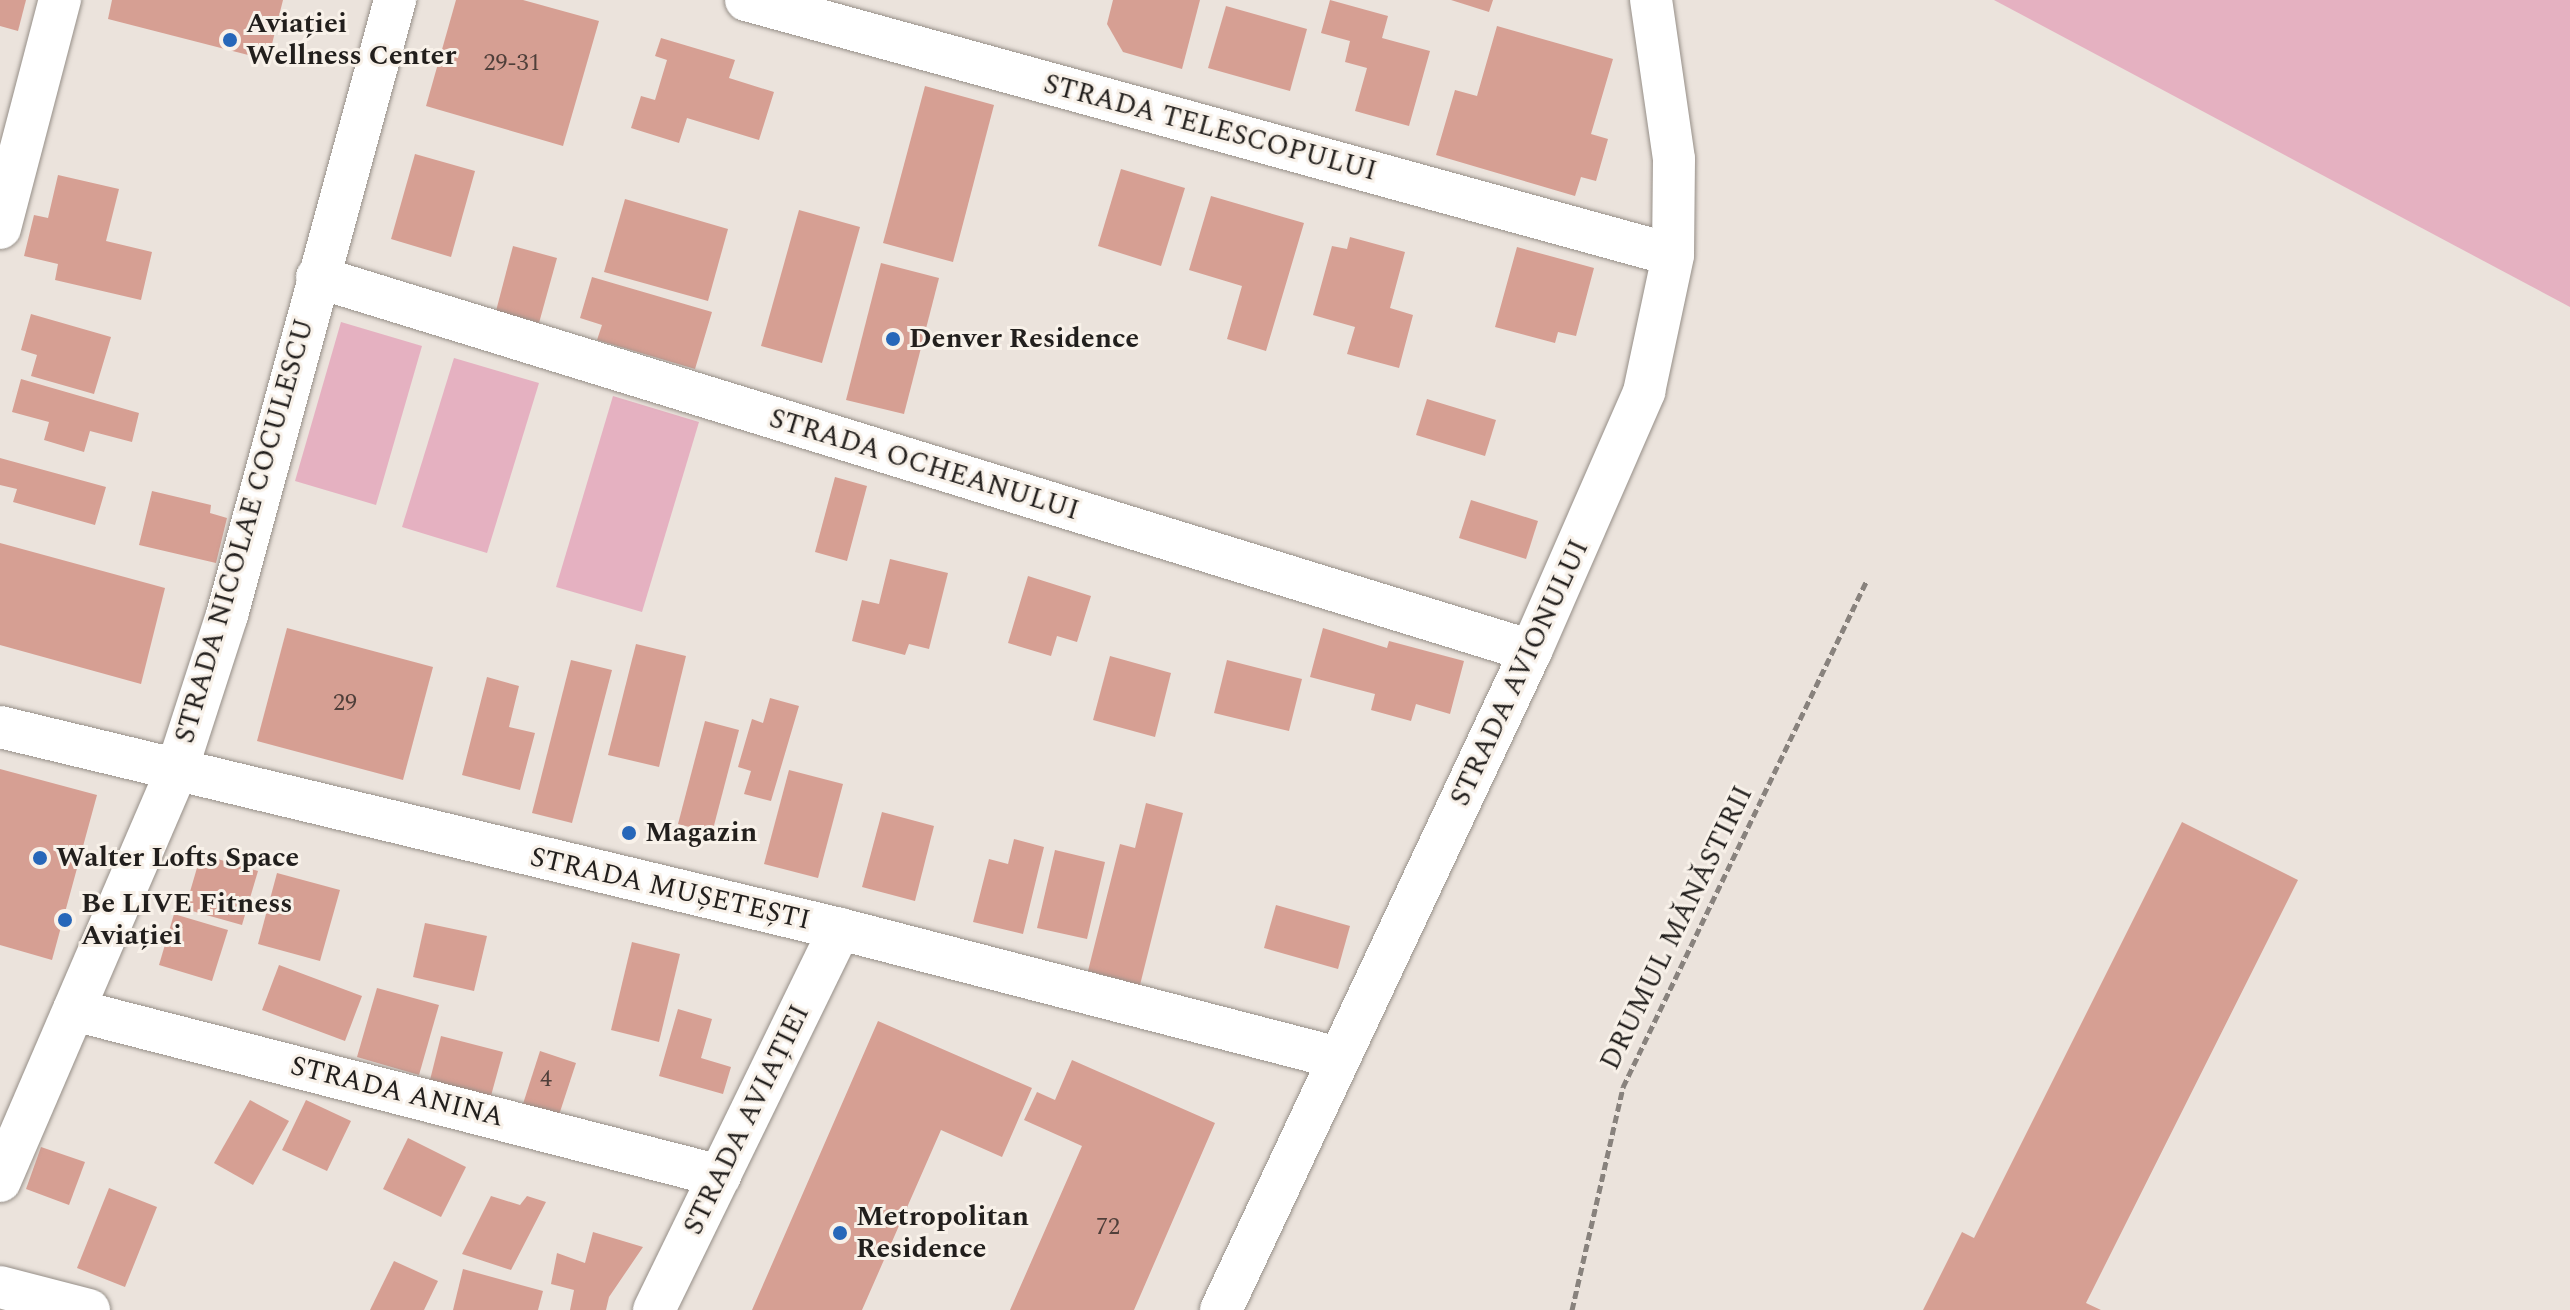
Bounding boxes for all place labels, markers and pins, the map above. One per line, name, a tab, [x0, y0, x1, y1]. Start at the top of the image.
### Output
place label: Aviației Wellness Center	[246, 7, 456, 73]
marker: Aviației Wellness Center	[221, 31, 239, 49]
place label: Denver Residence	[909, 322, 1139, 356]
marker: Denver Residence	[884, 330, 902, 348]
place label: Magazin	[645, 816, 757, 850]
marker: Magazin	[620, 824, 638, 842]
place label: Walter Lofts Space	[56, 841, 299, 875]
marker: Walter Lofts Space	[31, 849, 49, 867]
place label: Be LIVE Fitness Aviației	[81, 887, 292, 953]
marker: Be LIVE Fitness Aviației	[56, 911, 74, 929]
place label: Metropolitan Residence	[856, 1200, 1029, 1266]
marker: Metropolitan Residence	[831, 1224, 849, 1242]

